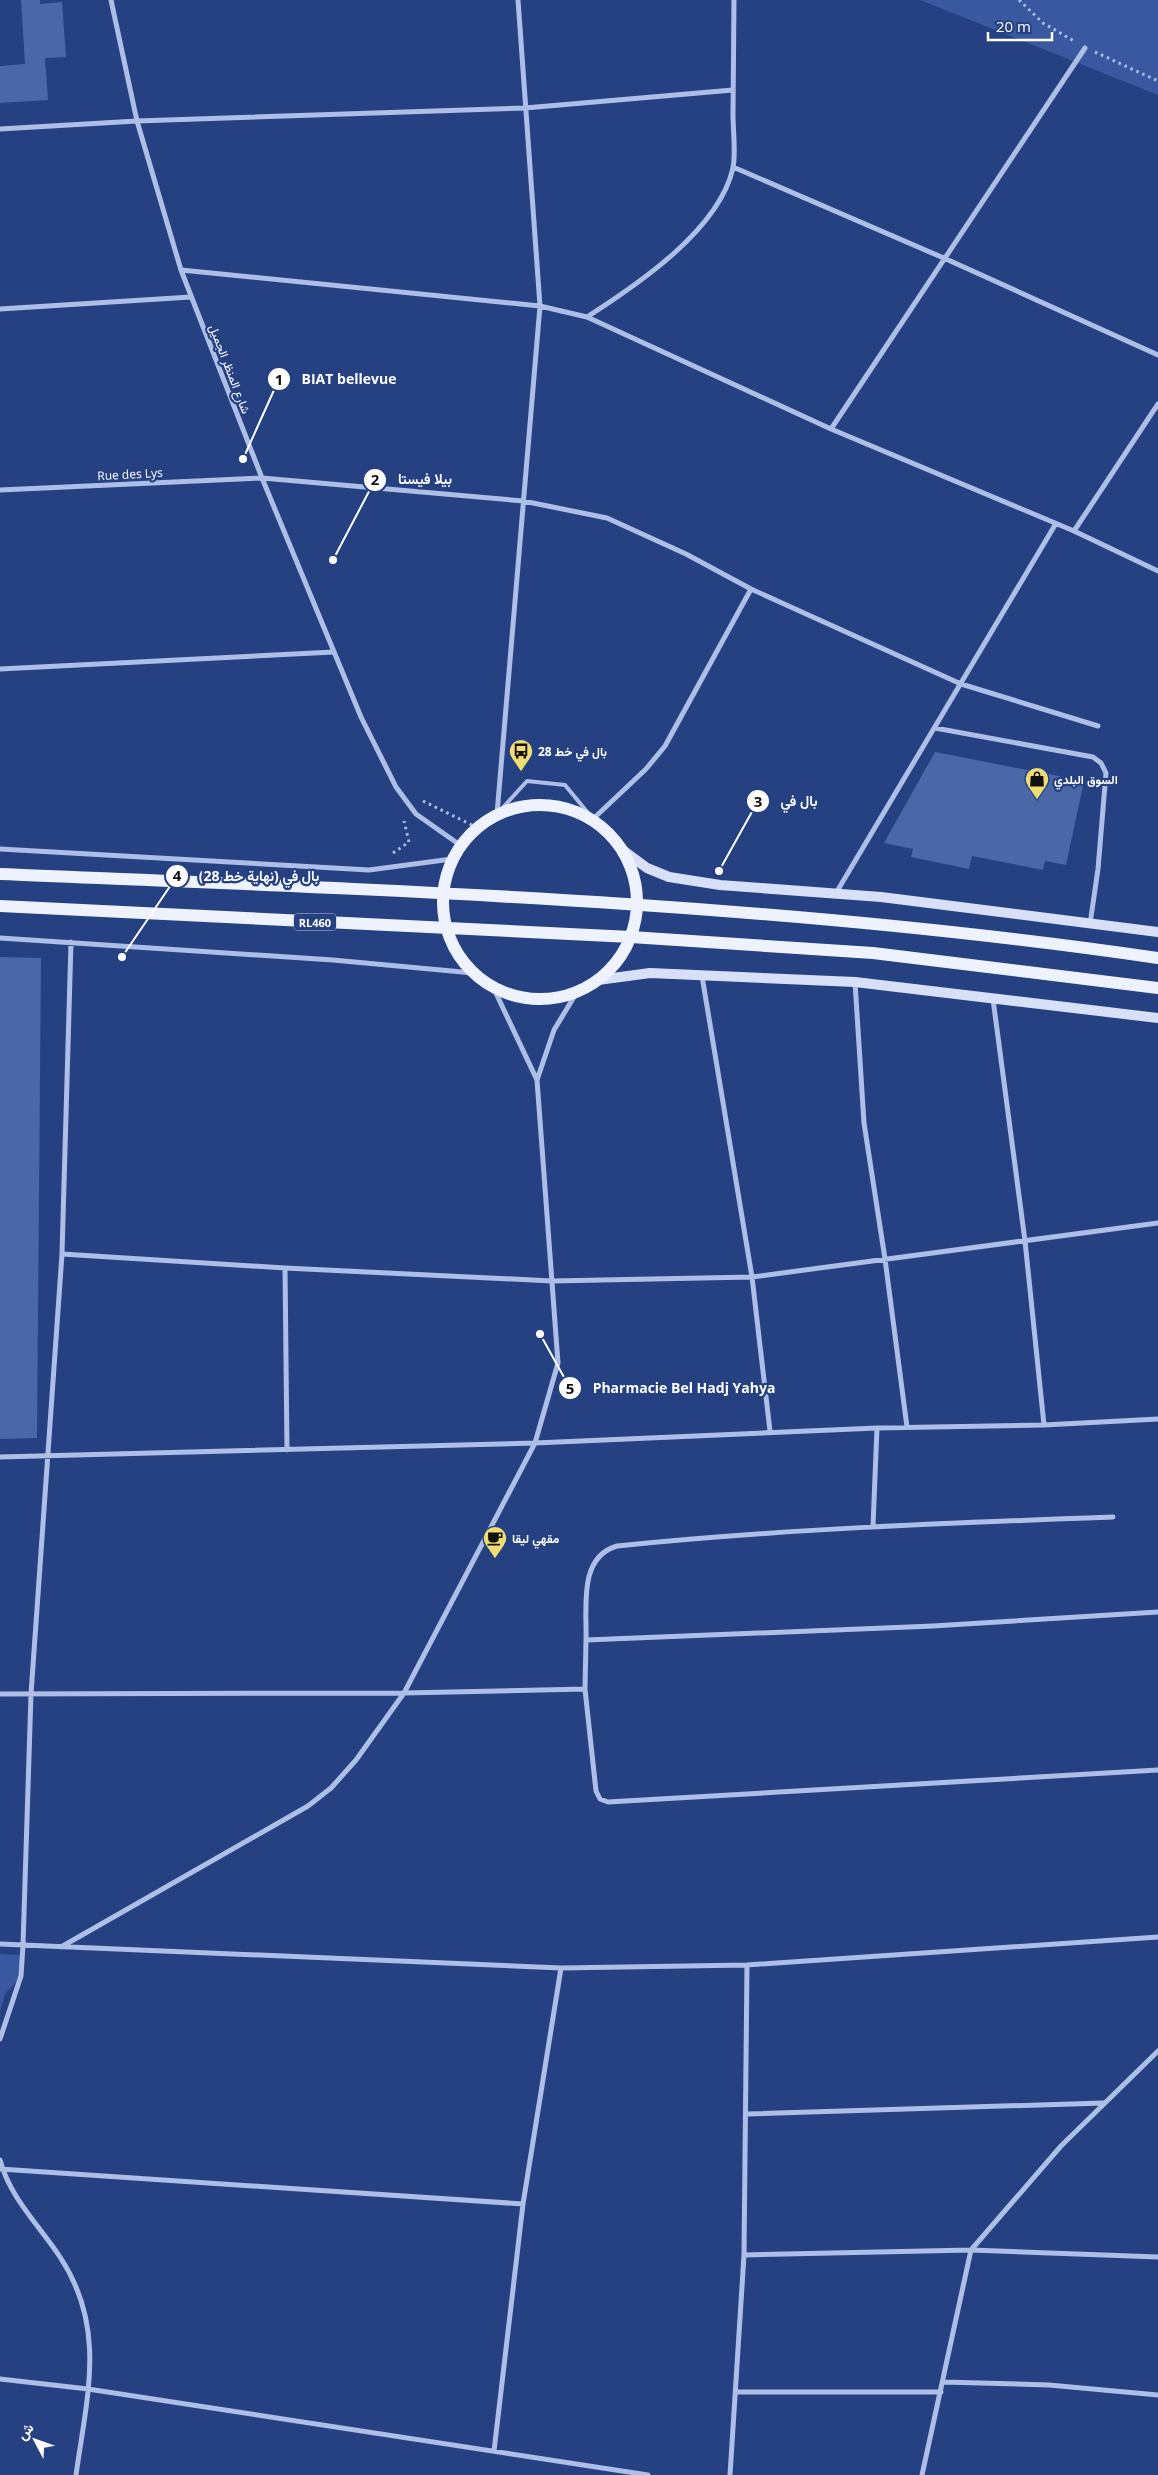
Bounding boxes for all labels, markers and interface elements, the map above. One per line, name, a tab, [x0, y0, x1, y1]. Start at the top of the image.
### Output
scale bar	[988, 10, 1052, 42]
text: 20 m	[996, 16, 1031, 36]
street label: شارع المنظر الجميل	[204, 322, 255, 416]
callout: BIAT bellevue	[267, 365, 407, 394]
text: 1	[275, 369, 283, 389]
text: BIAT bellevue	[302, 369, 396, 388]
street label: Rue des Lys	[97, 464, 163, 484]
callout: بيلا فيستا	[363, 465, 462, 494]
text: 2	[371, 469, 380, 489]
text: بيلا فيستا	[398, 469, 452, 488]
bus stop icon: بال في خط 28	[508, 738, 534, 772]
place label: بال في خط 28	[538, 743, 607, 762]
shop icon: السوق البلدي	[1024, 766, 1050, 800]
place label: السوق البلدي	[1054, 771, 1118, 790]
callout: بال في	[746, 787, 827, 816]
text: 3	[754, 791, 762, 811]
text: بال في	[781, 791, 817, 813]
callout: بال في (نهاية خط 28)	[164, 861, 330, 890]
text: 4	[173, 865, 182, 885]
text: بال في (نهاية خط 28)	[199, 866, 319, 888]
road number: RL460	[294, 914, 336, 930]
callout: Pharmacie Bel Hadj Yahya	[558, 1374, 785, 1403]
text: 5	[566, 1378, 574, 1398]
text: Pharmacie Bel Hadj Yahya	[593, 1378, 775, 1397]
cafe icon: مقهي ليقا	[482, 1525, 508, 1559]
place label: مقهي ليقا	[512, 1530, 560, 1549]
north arrow	[10, 2415, 60, 2465]
text: ش	[12, 2418, 38, 2444]

